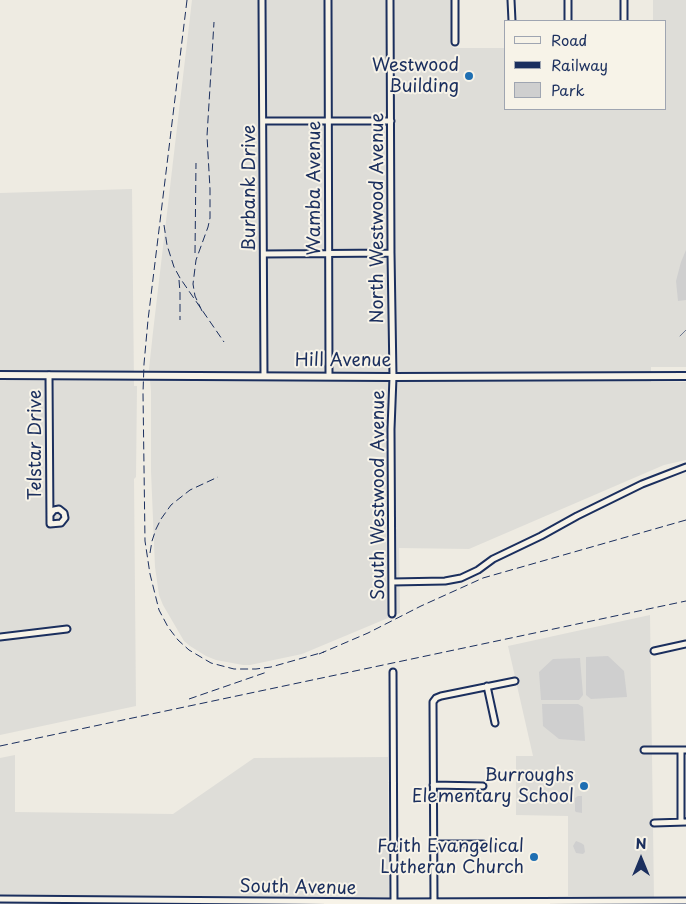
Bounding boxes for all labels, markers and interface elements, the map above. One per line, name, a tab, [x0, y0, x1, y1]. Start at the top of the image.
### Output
legend	[503, 20, 666, 110]
text: Road	[551, 28, 587, 51]
text: Railway	[551, 53, 608, 76]
place label: Westwood Building	[372, 55, 459, 98]
marker: Westwood Building	[463, 70, 475, 82]
text: Park	[551, 78, 585, 101]
street label: North Westwood Avenue	[367, 113, 389, 323]
street label: Wamba Avenue	[304, 121, 326, 255]
street label: Burbank Drive	[239, 125, 261, 251]
street label: Hill Avenue	[295, 350, 391, 372]
street label: Telstar Drive	[25, 390, 47, 500]
street label: South Westwood Avenue	[368, 390, 390, 600]
place label: Burroughs Elementary School	[412, 765, 574, 808]
marker: Burroughs Elementary School	[578, 780, 590, 792]
text: N	[635, 833, 647, 854]
north arrow	[616, 834, 666, 884]
place label: Faith Evangelical Lutheran Church	[377, 836, 524, 879]
marker: Faith Evangelical Lutheran Church	[528, 851, 540, 863]
street label: South Avenue	[239, 876, 357, 900]

